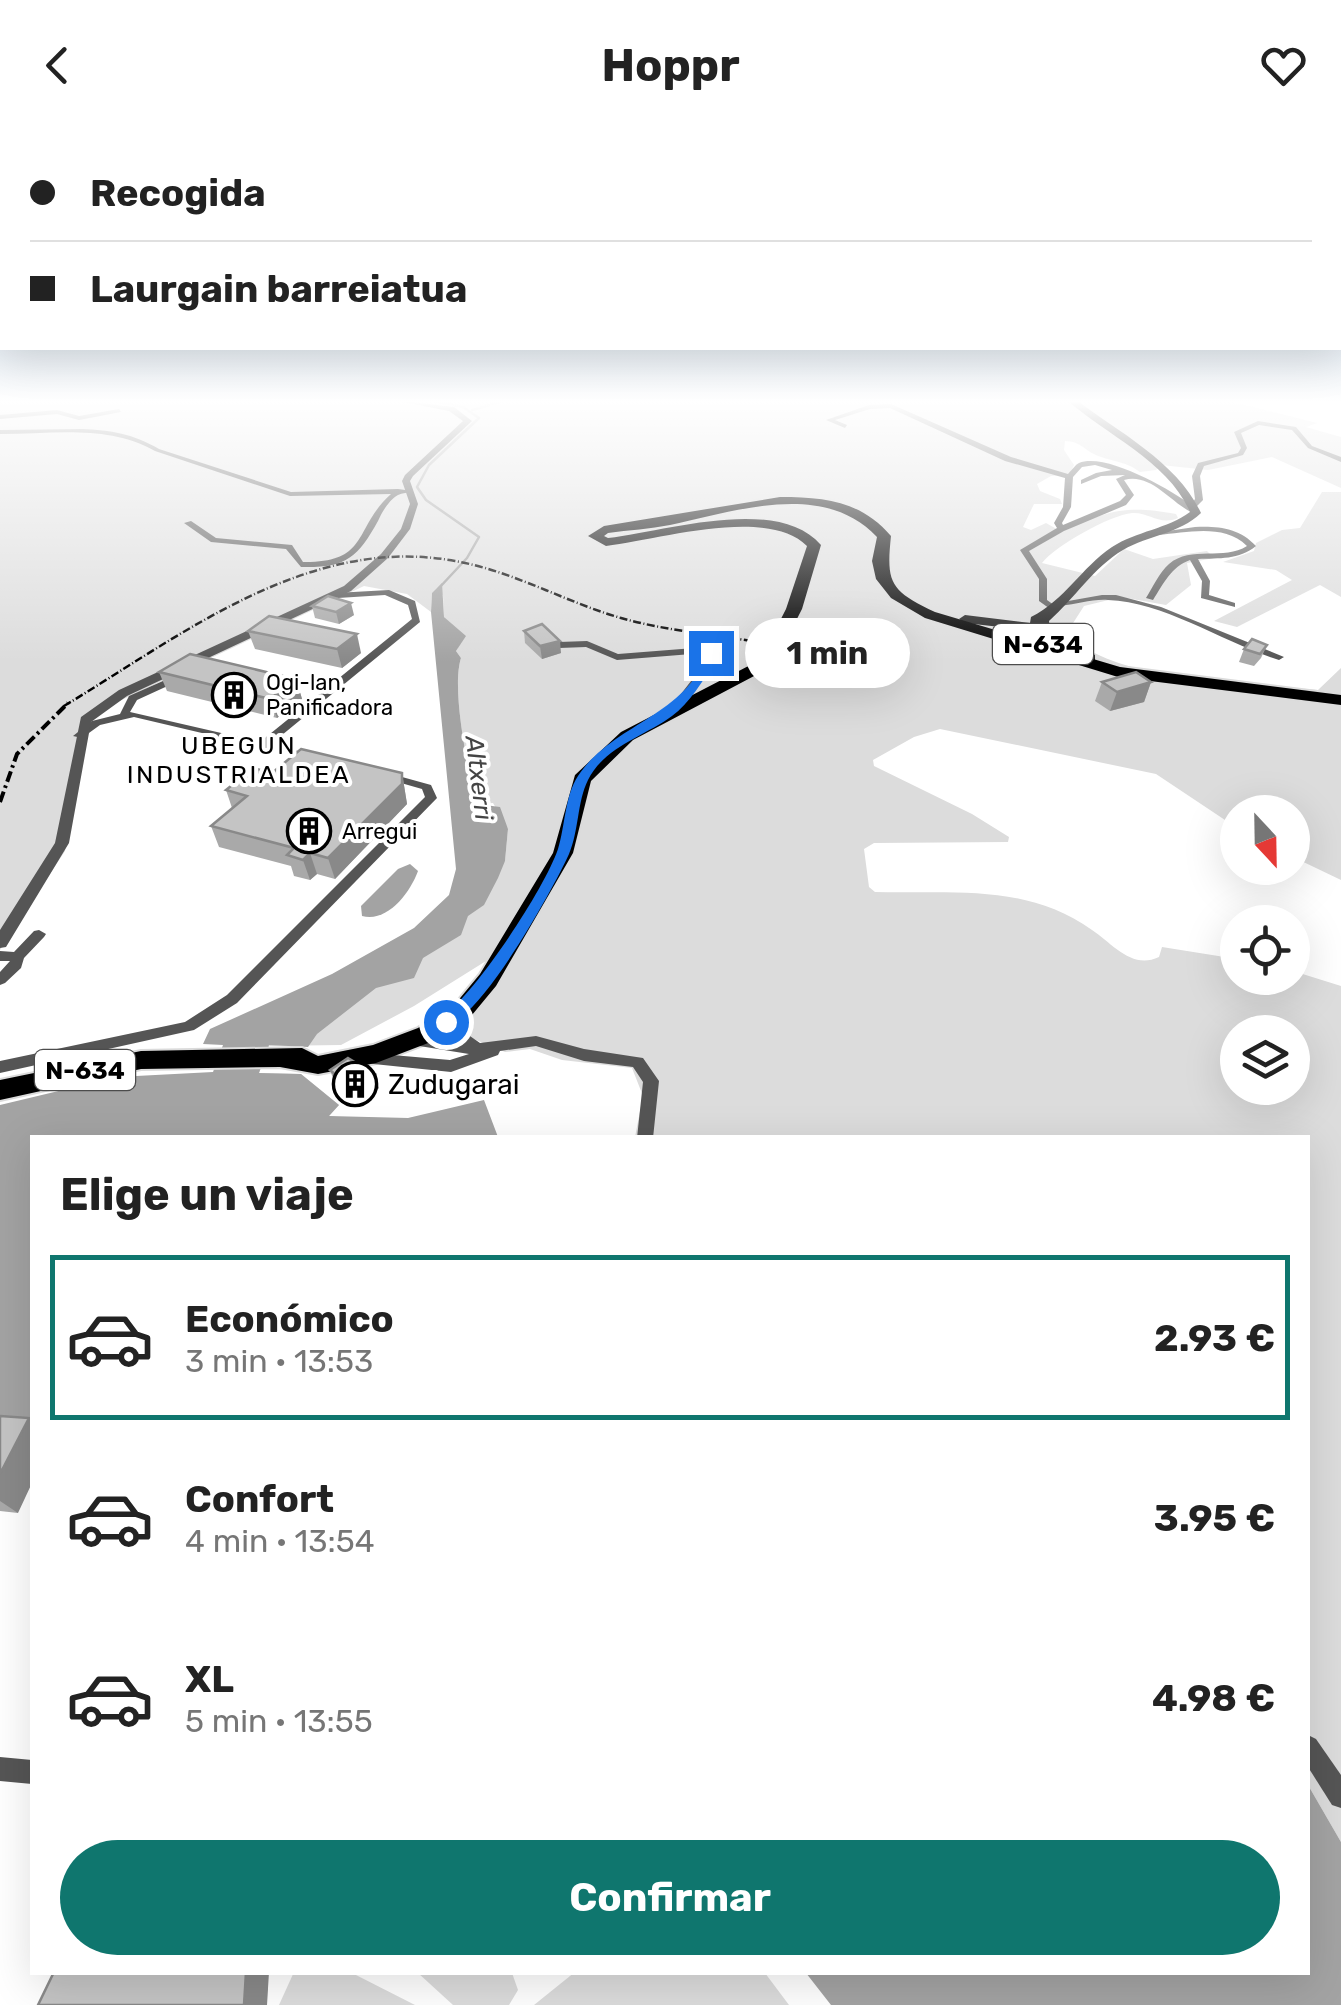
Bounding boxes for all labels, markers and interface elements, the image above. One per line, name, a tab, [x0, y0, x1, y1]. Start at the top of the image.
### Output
icon: back	[30, 38, 85, 93]
icon: heart	[1256, 38, 1311, 93]
text: Hoppr	[601, 39, 740, 92]
text: Recogida	[90, 170, 266, 216]
text: Laurgain barreiatua	[90, 266, 467, 312]
callout: 1 min	[746, 618, 911, 688]
road number: N-634	[993, 624, 1093, 664]
route end	[689, 631, 734, 676]
text: 1 min	[787, 634, 868, 672]
place label: Ogi-lan, Panificadora	[266, 669, 393, 721]
building icon: Ogi-lan, Panificadora	[211, 672, 257, 718]
district label: UBEGUN INDUSTRIALDEA	[127, 731, 351, 789]
water label: Altxerri	[459, 732, 499, 823]
north arrow	[1220, 795, 1310, 885]
map controls	[1220, 795, 1310, 1105]
building icon: Arregui	[286, 808, 332, 854]
place label: Arregui	[342, 818, 417, 845]
button: locate	[1220, 905, 1310, 995]
route start	[424, 1000, 469, 1045]
button: layers	[1220, 1015, 1310, 1105]
road number: N-634	[35, 1050, 135, 1090]
building icon: Zudugarai	[332, 1061, 378, 1107]
place label: Zudugarai	[388, 1068, 520, 1101]
text: Elige un viaje	[60, 1168, 354, 1221]
icon: car	[65, 1293, 155, 1383]
text: Económico	[185, 1296, 394, 1342]
text: 2.93 €	[1154, 1315, 1275, 1361]
text: 3 min · 13:53	[185, 1342, 373, 1380]
icon: car	[65, 1473, 155, 1563]
text: Confort	[185, 1476, 334, 1522]
text: 3.95 €	[1154, 1495, 1275, 1541]
text: 4 min · 13:54	[185, 1522, 375, 1560]
icon: car	[65, 1653, 155, 1743]
text: XL	[185, 1656, 234, 1702]
text: 4.98 €	[1152, 1675, 1275, 1721]
text: 5 min · 13:55	[185, 1702, 373, 1740]
button: Confirmar	[60, 1840, 1280, 1955]

